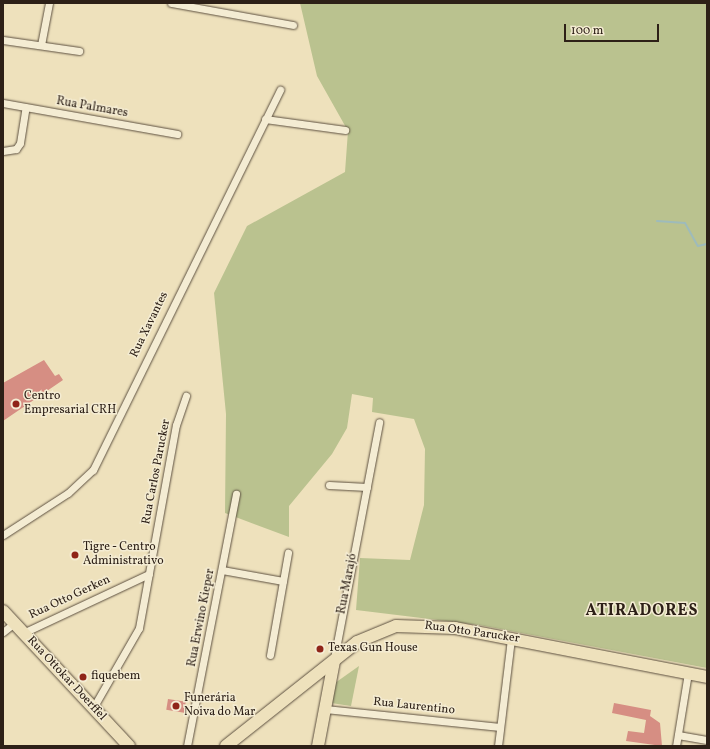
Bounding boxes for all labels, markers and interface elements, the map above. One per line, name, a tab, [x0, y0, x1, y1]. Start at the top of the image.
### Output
scale bar	[566, 16, 661, 42]
text: 100 m	[571, 23, 603, 39]
street label: Rua Palmares	[55, 95, 129, 121]
street label: Rua Xavantes	[128, 290, 172, 360]
place label: Centro Empresarial CRH	[24, 390, 116, 418]
marker: Centro Empresarial CRH	[11, 399, 21, 409]
street label: Rua Carlos Parucker	[140, 418, 174, 526]
place label: Tigre - Centro Administrativo	[83, 541, 164, 569]
marker: Tigre - Centro Administrativo	[70, 550, 80, 560]
street label: Rua Marajó	[335, 553, 361, 615]
street label: Rua Erwino Kieper	[185, 568, 219, 668]
street label: Rua Otto Gerken	[27, 573, 113, 623]
district label: ATIRADORES	[586, 601, 698, 621]
street label: Rua Otto Parucker	[423, 619, 521, 647]
street label: Rua Ottokar Doerffel	[23, 634, 109, 724]
place label: Texas Gun House	[328, 642, 418, 656]
marker: Texas Gun House	[315, 644, 325, 654]
place label: fiquebem	[91, 670, 140, 684]
marker: fiquebem	[78, 672, 88, 682]
place label: Funerária Noiva do Mar	[184, 692, 255, 720]
street label: Rua Laurentino	[372, 696, 456, 718]
marker: Funerária Noiva do Mar	[171, 701, 181, 711]

